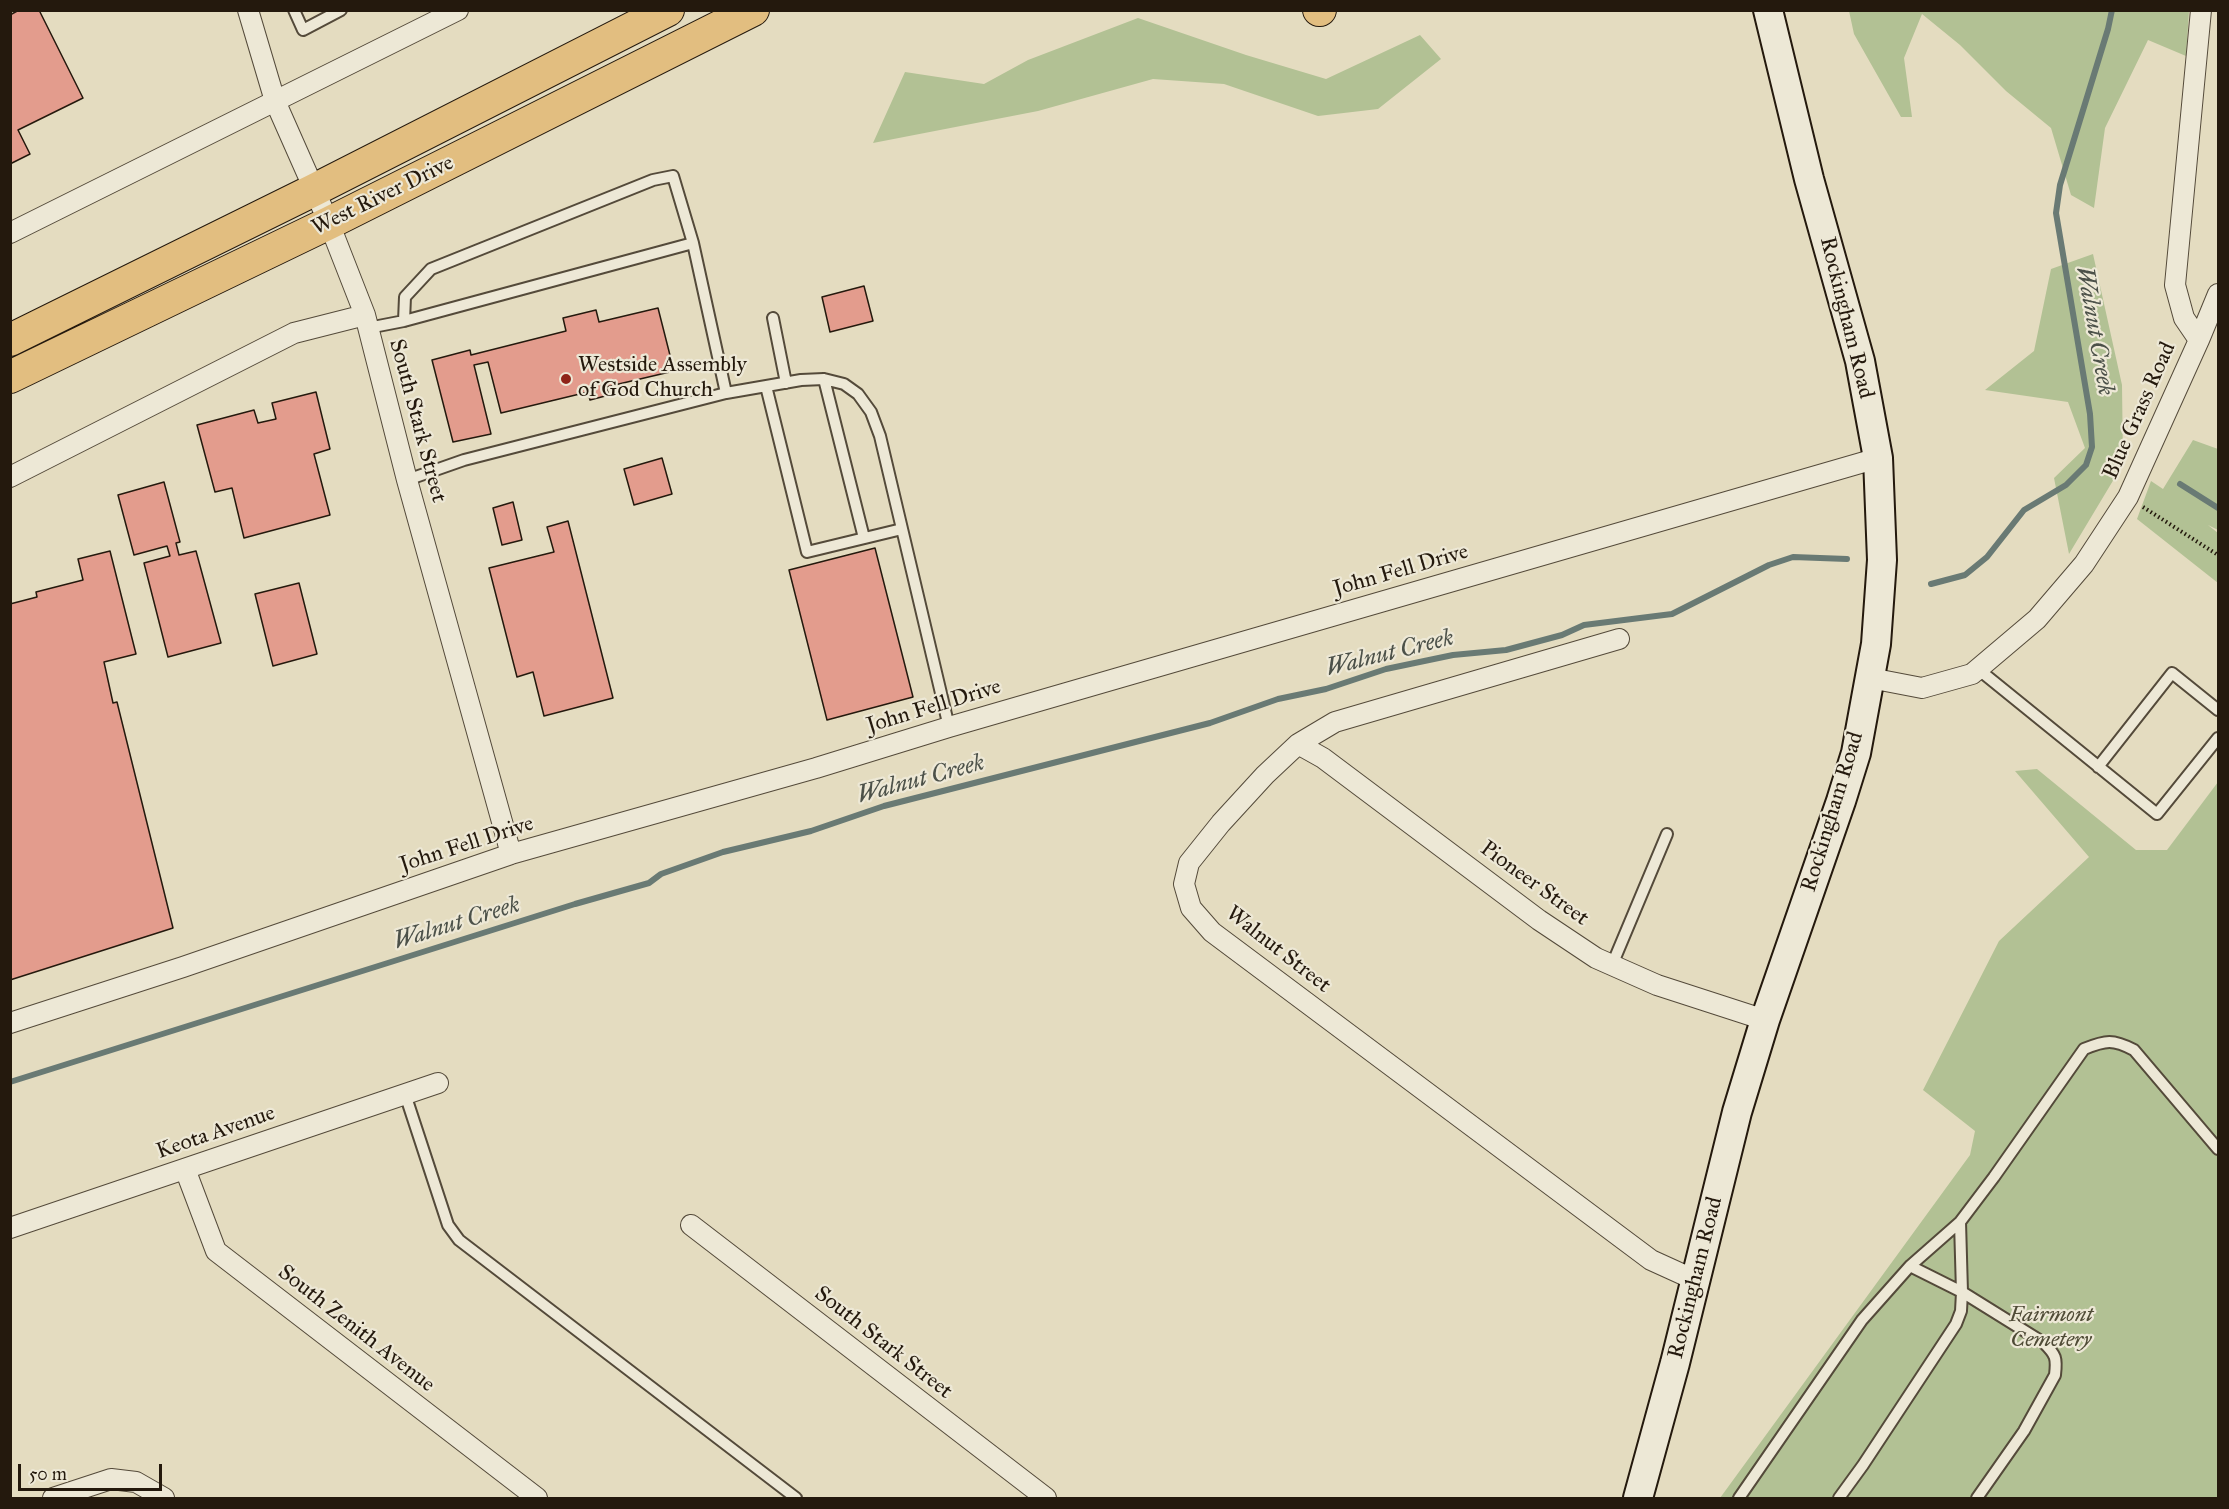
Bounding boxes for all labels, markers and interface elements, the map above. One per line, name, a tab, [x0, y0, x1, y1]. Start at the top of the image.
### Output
street label: West River Drive	[308, 150, 458, 242]
street label: Rockingham Road	[1813, 234, 1879, 402]
water label: Walnut Creek	[2068, 264, 2120, 398]
street label: South Stark Street	[383, 337, 451, 505]
street label: Blue Grass Road	[2098, 338, 2182, 484]
place label: Westside Assembly of God Church	[578, 353, 747, 404]
marker: Westside Assembly of God Church	[559, 372, 573, 386]
street label: John Fell Drive	[1331, 539, 1471, 603]
water label: Walnut Creek	[1323, 624, 1457, 684]
street label: John Fell Drive	[864, 674, 1004, 740]
street label: Rockingham Road	[1796, 729, 1870, 895]
water label: Walnut Creek	[854, 749, 988, 811]
street label: John Fell Drive	[397, 811, 537, 879]
street label: Pioneer Street	[1475, 836, 1593, 932]
water label: Walnut Creek	[390, 891, 524, 957]
street label: Walnut Street	[1220, 901, 1336, 999]
street label: Keota Avenue	[153, 1100, 279, 1166]
street label: Rockingham Road	[1663, 1194, 1729, 1362]
street label: South Zenith Avenue	[272, 1260, 440, 1398]
street label: South Stark Street	[809, 1281, 957, 1405]
park label: Fairmont Cemetery	[2009, 1303, 2093, 1354]
scale bar	[21, 1452, 165, 1490]
text: 50 m	[29, 1463, 67, 1485]

